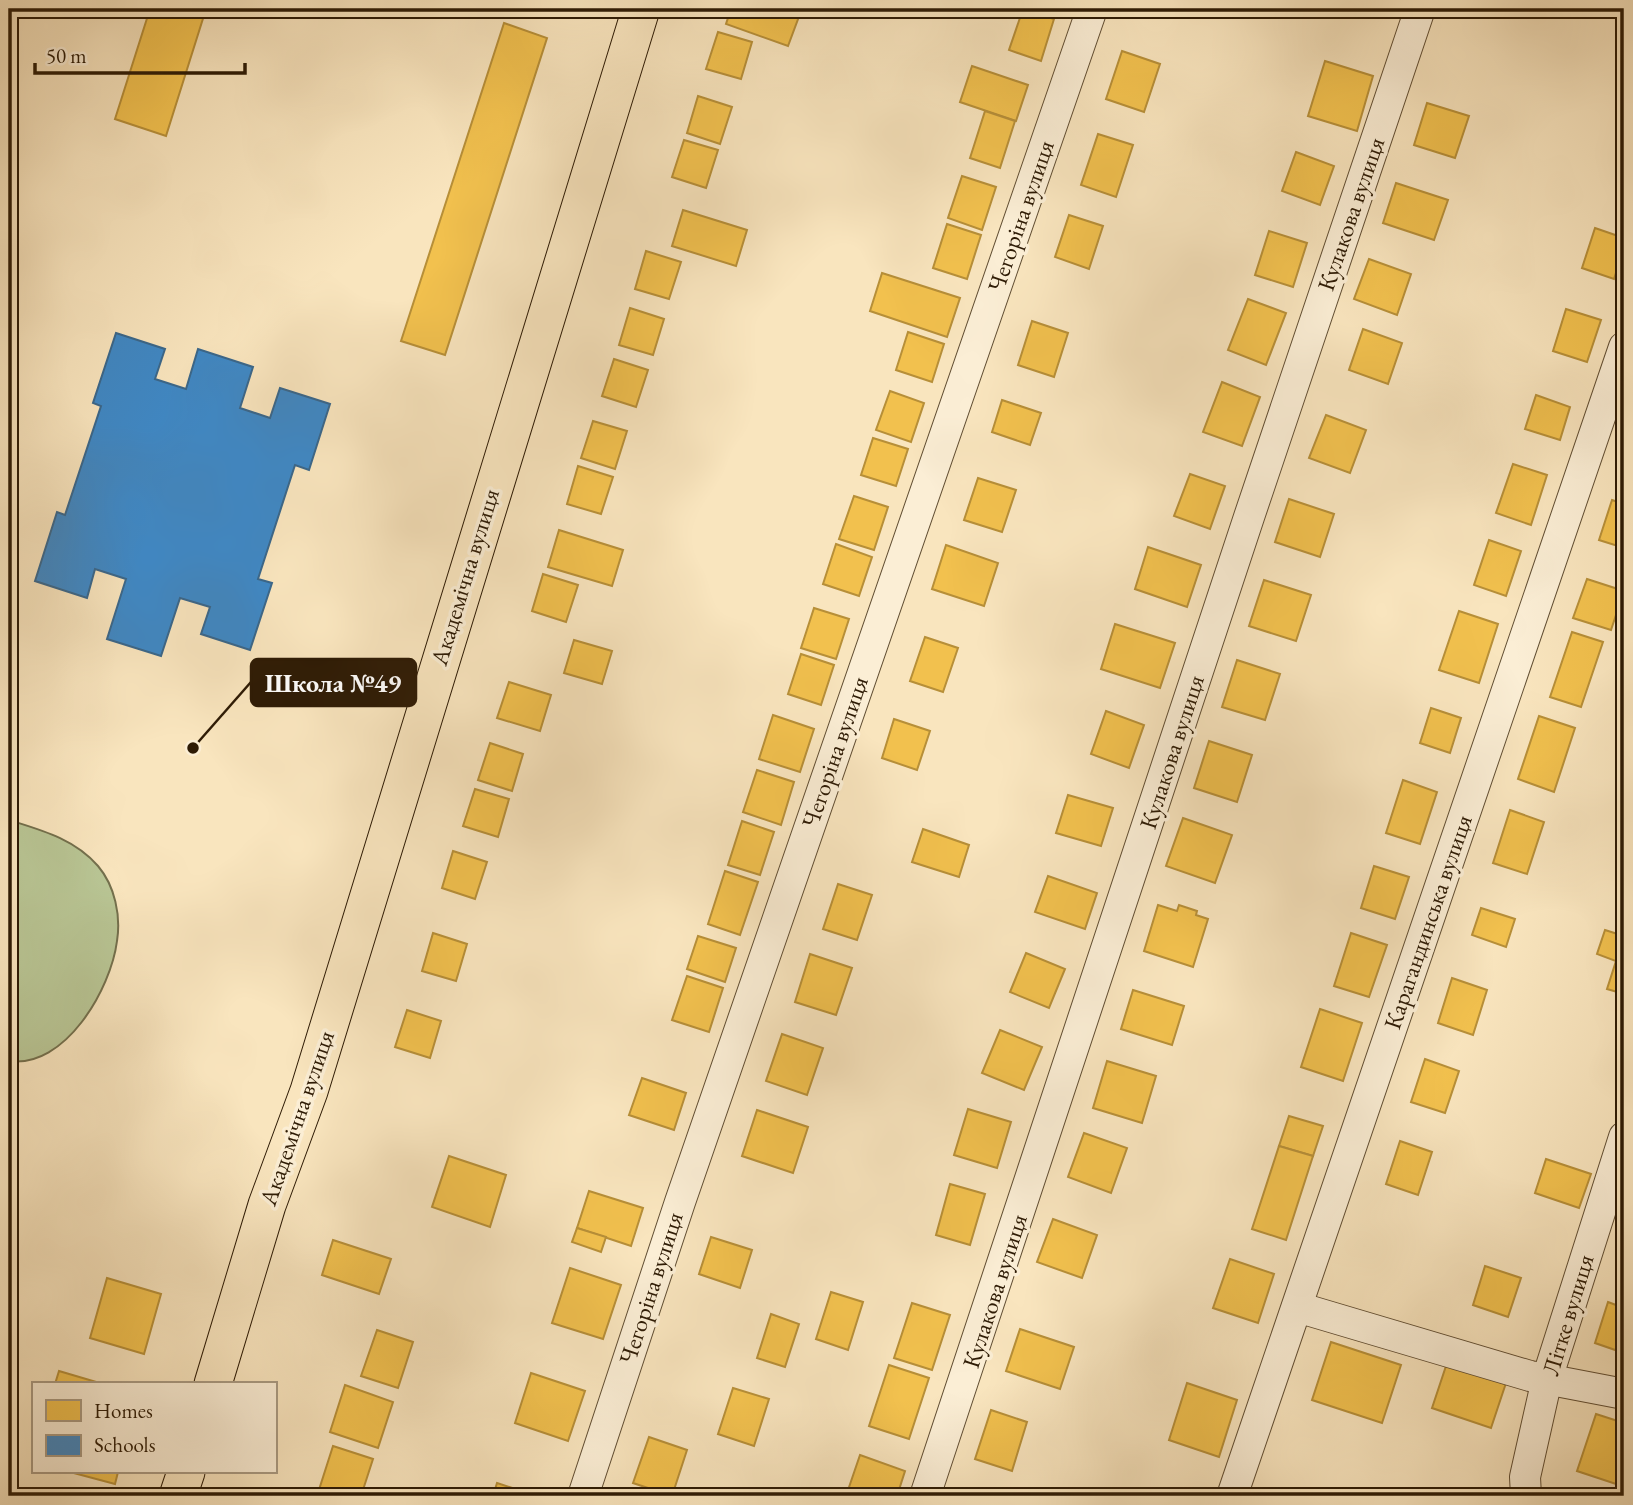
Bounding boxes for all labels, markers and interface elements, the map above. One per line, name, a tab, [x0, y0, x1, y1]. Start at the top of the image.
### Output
scale bar	[35, 32, 245, 76]
text: 50 m	[46, 42, 87, 69]
street label: Кулакова вулиця	[1310, 133, 1391, 295]
street label: Чегоріна вулиця	[980, 136, 1061, 296]
street label: Академічна вулиця	[423, 485, 506, 670]
callout: Школа №49	[251, 659, 416, 706]
text: Школа №49	[265, 666, 401, 700]
street label: Кулакова вулиця	[1132, 671, 1211, 833]
street label: Чегоріна вулиця	[794, 672, 875, 832]
street label: Карагандинська вулиця	[1376, 810, 1479, 1033]
street label: Академічна вулиця	[252, 1026, 341, 1210]
street label: Чегоріна вулиця	[611, 1208, 690, 1368]
street label: Кулакова вулиця	[955, 1210, 1034, 1372]
street label: Літке вулиця	[1534, 1250, 1601, 1379]
legend	[32, 1382, 276, 1474]
text: Homes	[94, 1397, 153, 1424]
text: Schools	[94, 1431, 156, 1458]

